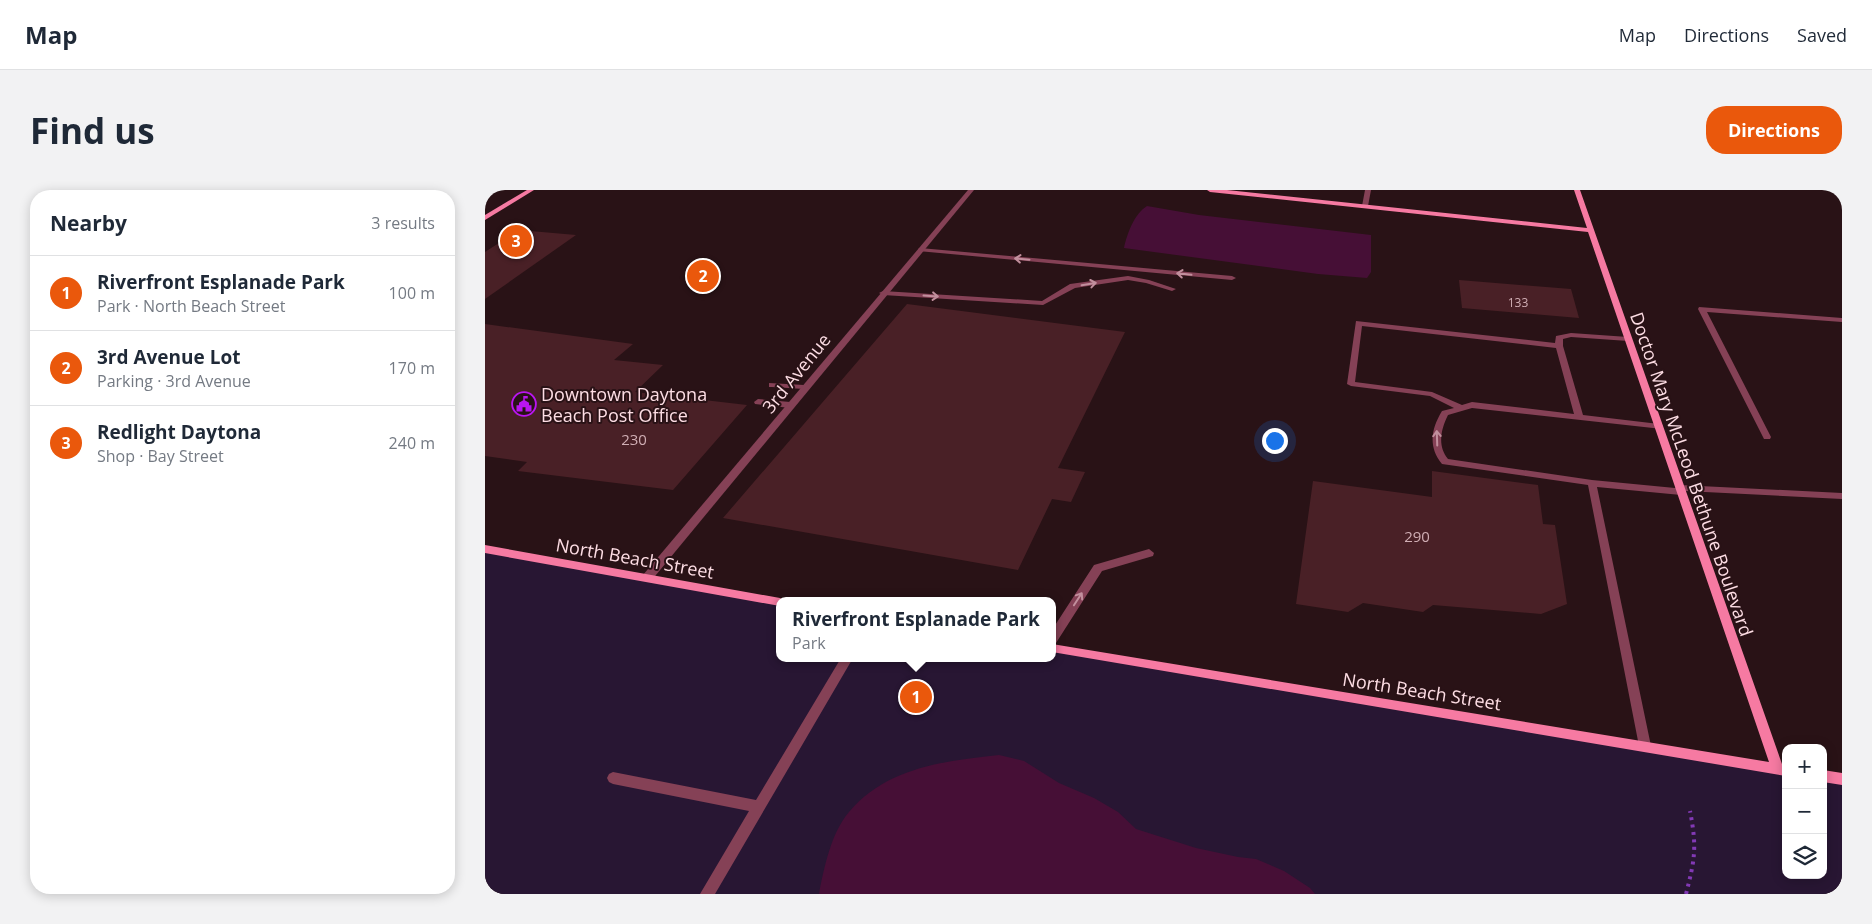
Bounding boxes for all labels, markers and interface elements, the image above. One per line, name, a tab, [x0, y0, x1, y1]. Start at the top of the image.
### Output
text: Map	[25, 18, 77, 51]
text: Map	[1619, 23, 1656, 47]
text: Directions	[1684, 23, 1769, 47]
text: Saved	[1797, 23, 1847, 47]
button: Directions	[1706, 106, 1842, 154]
text: Find us	[30, 107, 155, 154]
text: Nearby	[50, 209, 127, 237]
text: 3 results	[371, 212, 435, 234]
pin: 3	[500, 222, 532, 260]
one-way arrow	[1014, 254, 1030, 264]
pin: 2	[687, 257, 719, 295]
text: Riverfront Esplanade Park	[97, 269, 345, 295]
one-way arrow	[1176, 269, 1192, 278]
one-way arrow	[1081, 279, 1097, 289]
text: 1	[61, 282, 71, 304]
text: 100 m	[389, 282, 435, 304]
one-way arrow	[923, 291, 939, 300]
house number: 133	[1508, 294, 1528, 311]
text: Park · North Beach Street	[97, 295, 285, 317]
street label: Doctor Mary McLeod Bethune Boulevard	[1625, 309, 1759, 639]
street label: 3rd Avenue	[756, 328, 836, 418]
text: 3rd Avenue Lot	[97, 344, 240, 370]
text: 2	[61, 357, 71, 379]
text: 170 m	[389, 357, 435, 379]
text: Parking · 3rd Avenue	[97, 370, 251, 392]
place label: Downtown Daytona Beach Post Office	[541, 382, 707, 427]
public building icon: Downtown Daytona Beach Post Office	[511, 391, 537, 417]
text: Redlight Daytona	[97, 419, 261, 445]
your location	[1262, 428, 1288, 454]
house number: 230	[621, 429, 647, 449]
one-way arrow	[1432, 430, 1442, 446]
text: 3	[61, 432, 71, 454]
text: 240 m	[389, 432, 435, 454]
text: Shop · Bay Street	[97, 445, 224, 467]
house number: 290	[1404, 526, 1430, 546]
street label: North Beach Street	[554, 532, 716, 584]
one-way arrow	[1073, 592, 1084, 606]
popup	[776, 597, 1056, 662]
text: Riverfront Esplanade Park	[792, 606, 1040, 632]
text: Park	[792, 632, 826, 654]
street label: North Beach Street	[1341, 667, 1503, 715]
pin: 1	[900, 678, 932, 716]
map controls	[1782, 744, 1827, 879]
button: +	[1782, 744, 1827, 789]
button: −	[1782, 789, 1827, 834]
button: layers	[1782, 834, 1827, 879]

